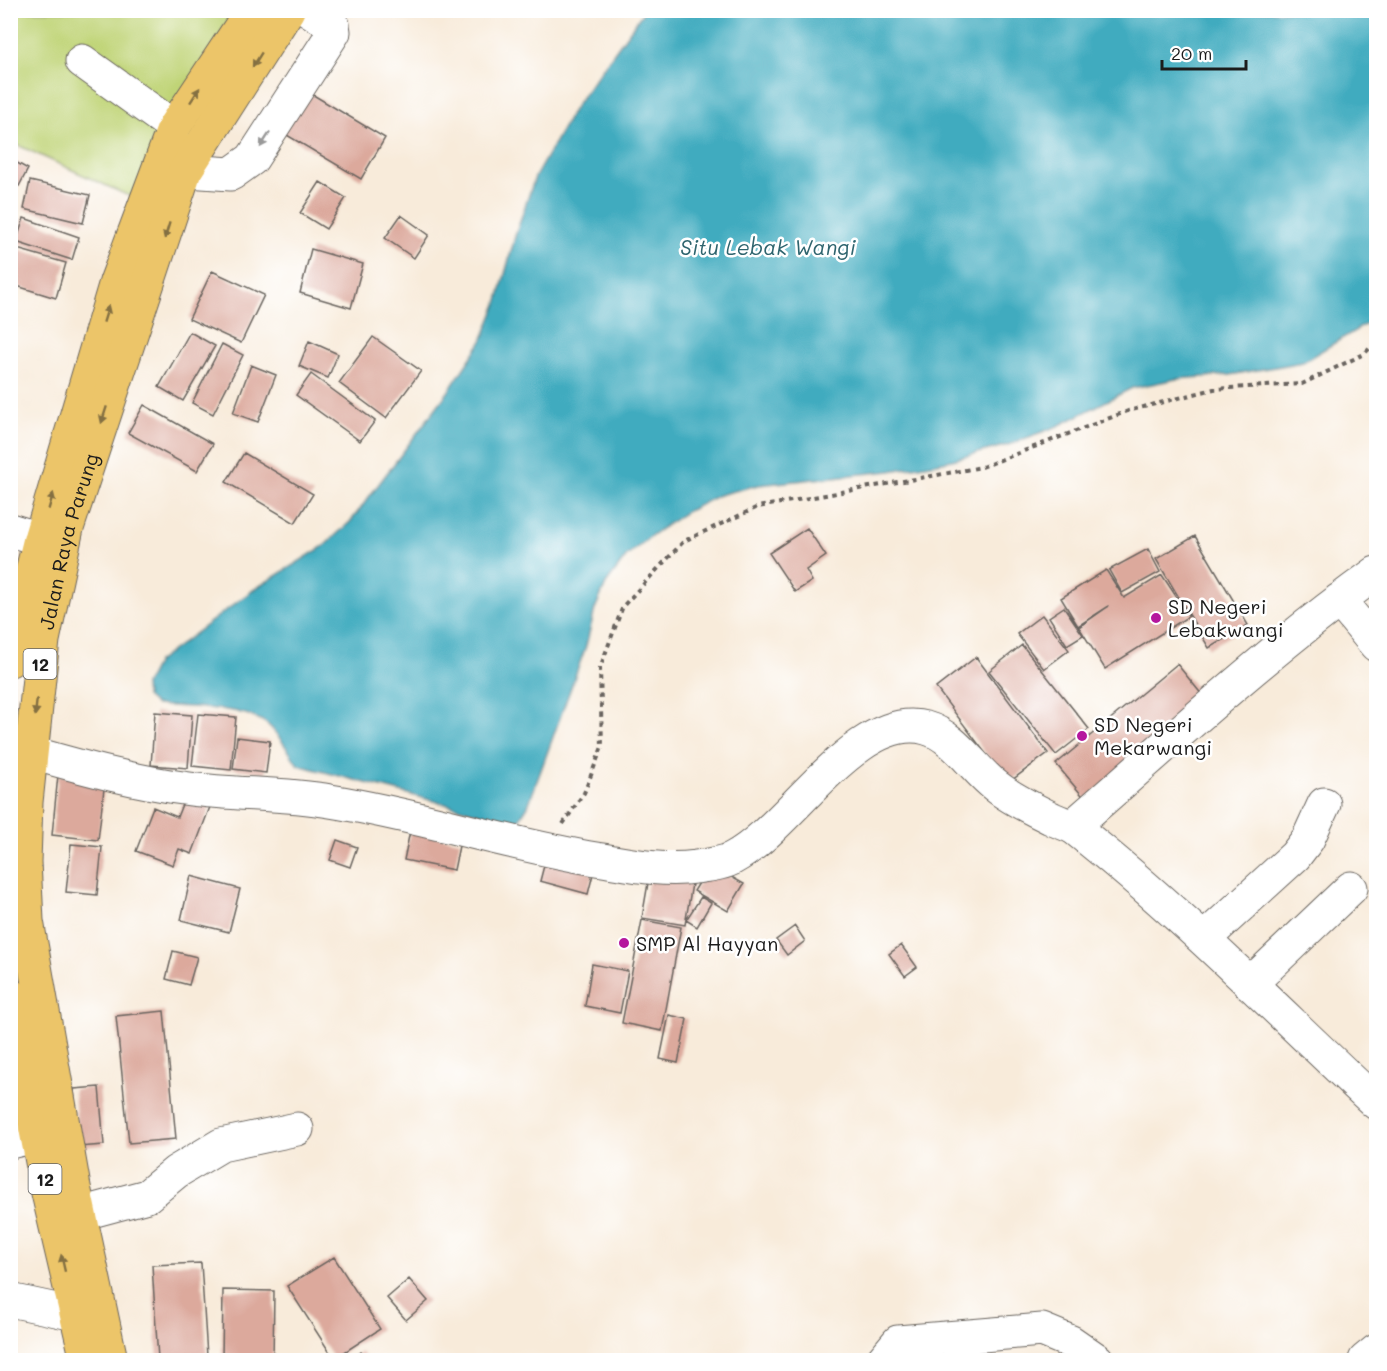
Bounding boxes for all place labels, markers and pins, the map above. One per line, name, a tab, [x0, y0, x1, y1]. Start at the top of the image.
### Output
place label: SD Negeri Lebakwangi	[1168, 593, 1284, 642]
marker: SD Negeri Lebakwangi	[1149, 611, 1163, 625]
place label: SD Negeri Mekarwangi	[1094, 711, 1212, 760]
marker: SD Negeri Mekarwangi	[1075, 729, 1089, 743]
place label: SMP Al Hayyan	[636, 930, 778, 956]
marker: SMP Al Hayyan	[617, 936, 631, 950]

